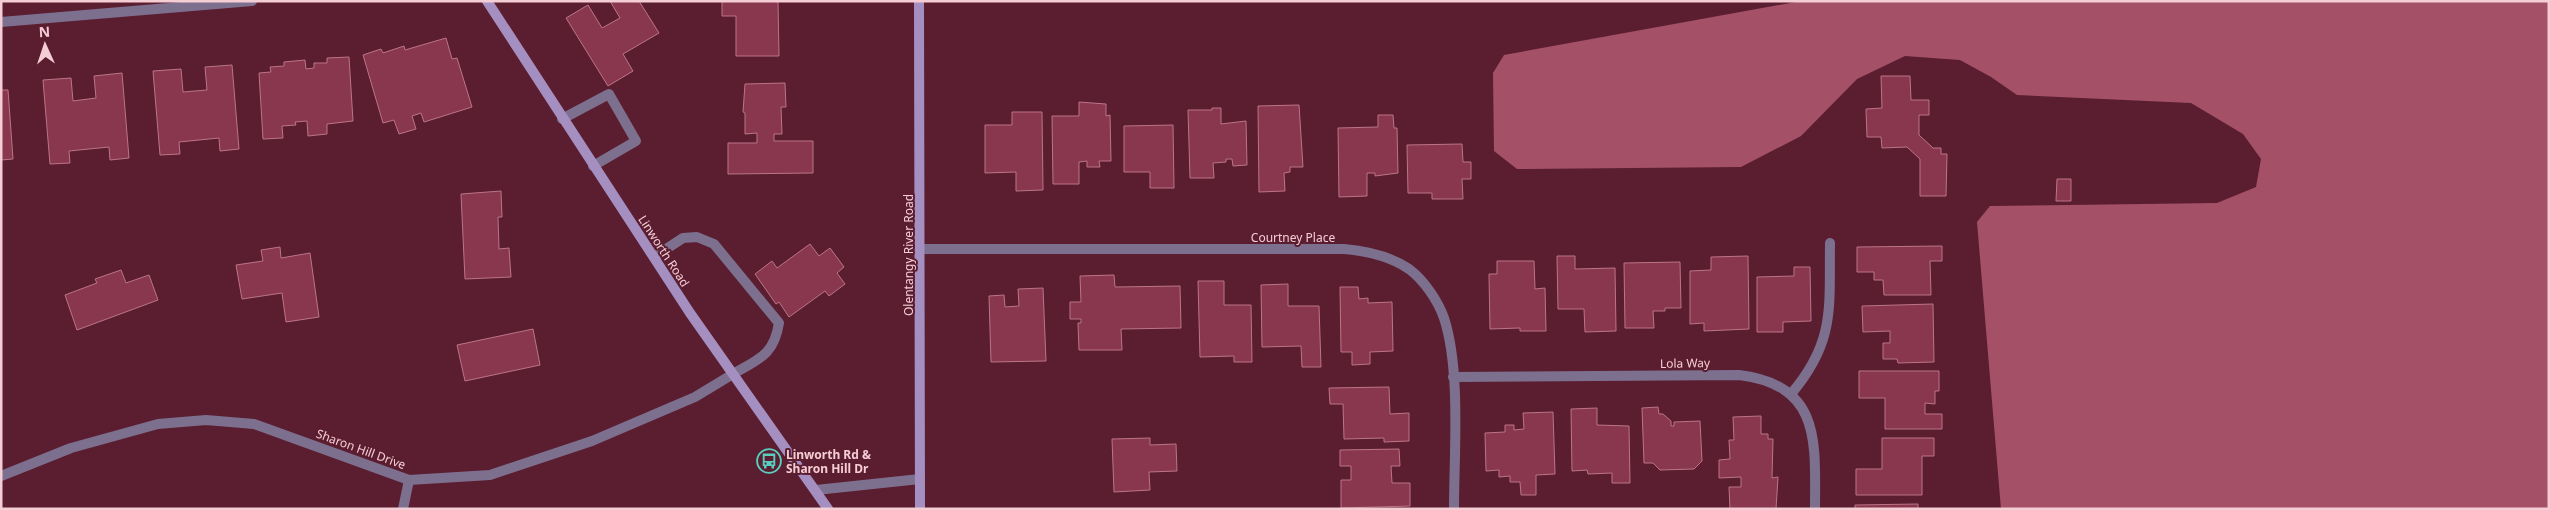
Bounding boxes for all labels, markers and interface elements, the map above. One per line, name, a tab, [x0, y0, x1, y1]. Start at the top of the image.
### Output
north arrow	[20, 20, 70, 70]
text: N	[38, 22, 50, 41]
street label: Olentangy River Road	[900, 194, 917, 316]
street label: Linworth Road	[634, 212, 694, 290]
street label: Courtney Place	[1251, 229, 1335, 246]
street label: Lola Way	[1660, 354, 1711, 372]
street label: Sharon Hill Drive	[314, 425, 408, 473]
place label: Linworth Rd & Sharon Hill Dr	[786, 446, 871, 477]
bus stop icon: Linworth Rd & Sharon Hill Dr	[756, 448, 782, 474]

